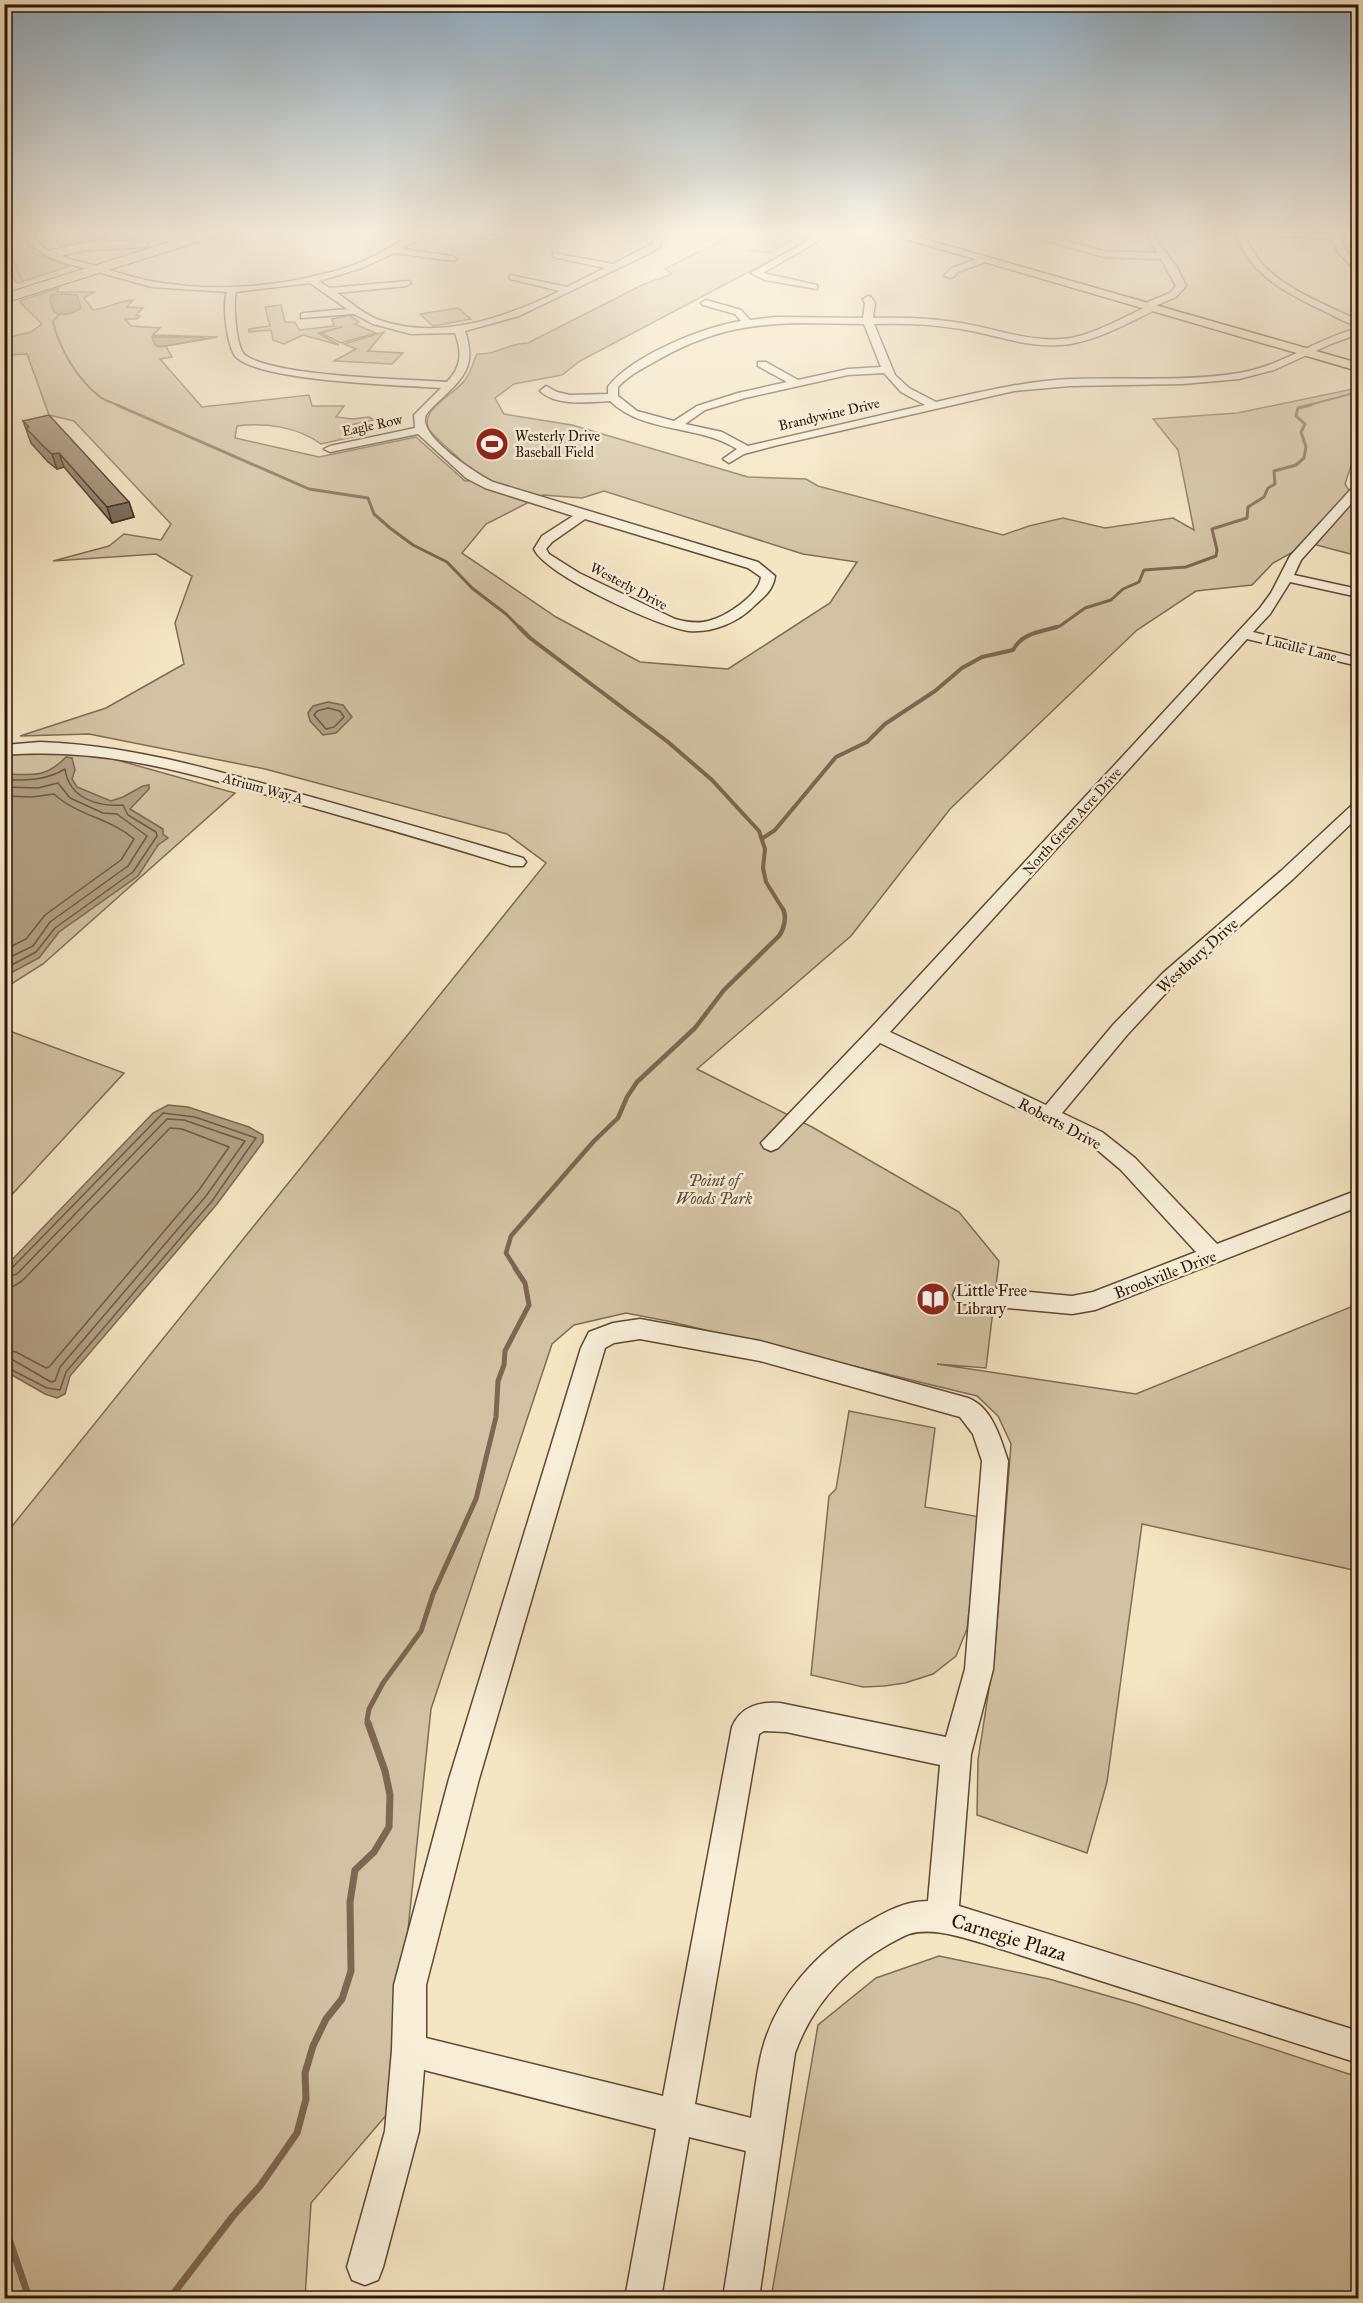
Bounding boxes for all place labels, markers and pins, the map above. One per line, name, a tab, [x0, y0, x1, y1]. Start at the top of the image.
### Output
sports icon: Westerly Drive Baseball Field	[474, 426, 510, 462]
place label: Westerly Drive Baseball Field	[515, 428, 600, 461]
library icon: Little Free Library	[915, 1281, 951, 1317]
place label: Little Free Library	[956, 1281, 1027, 1318]

